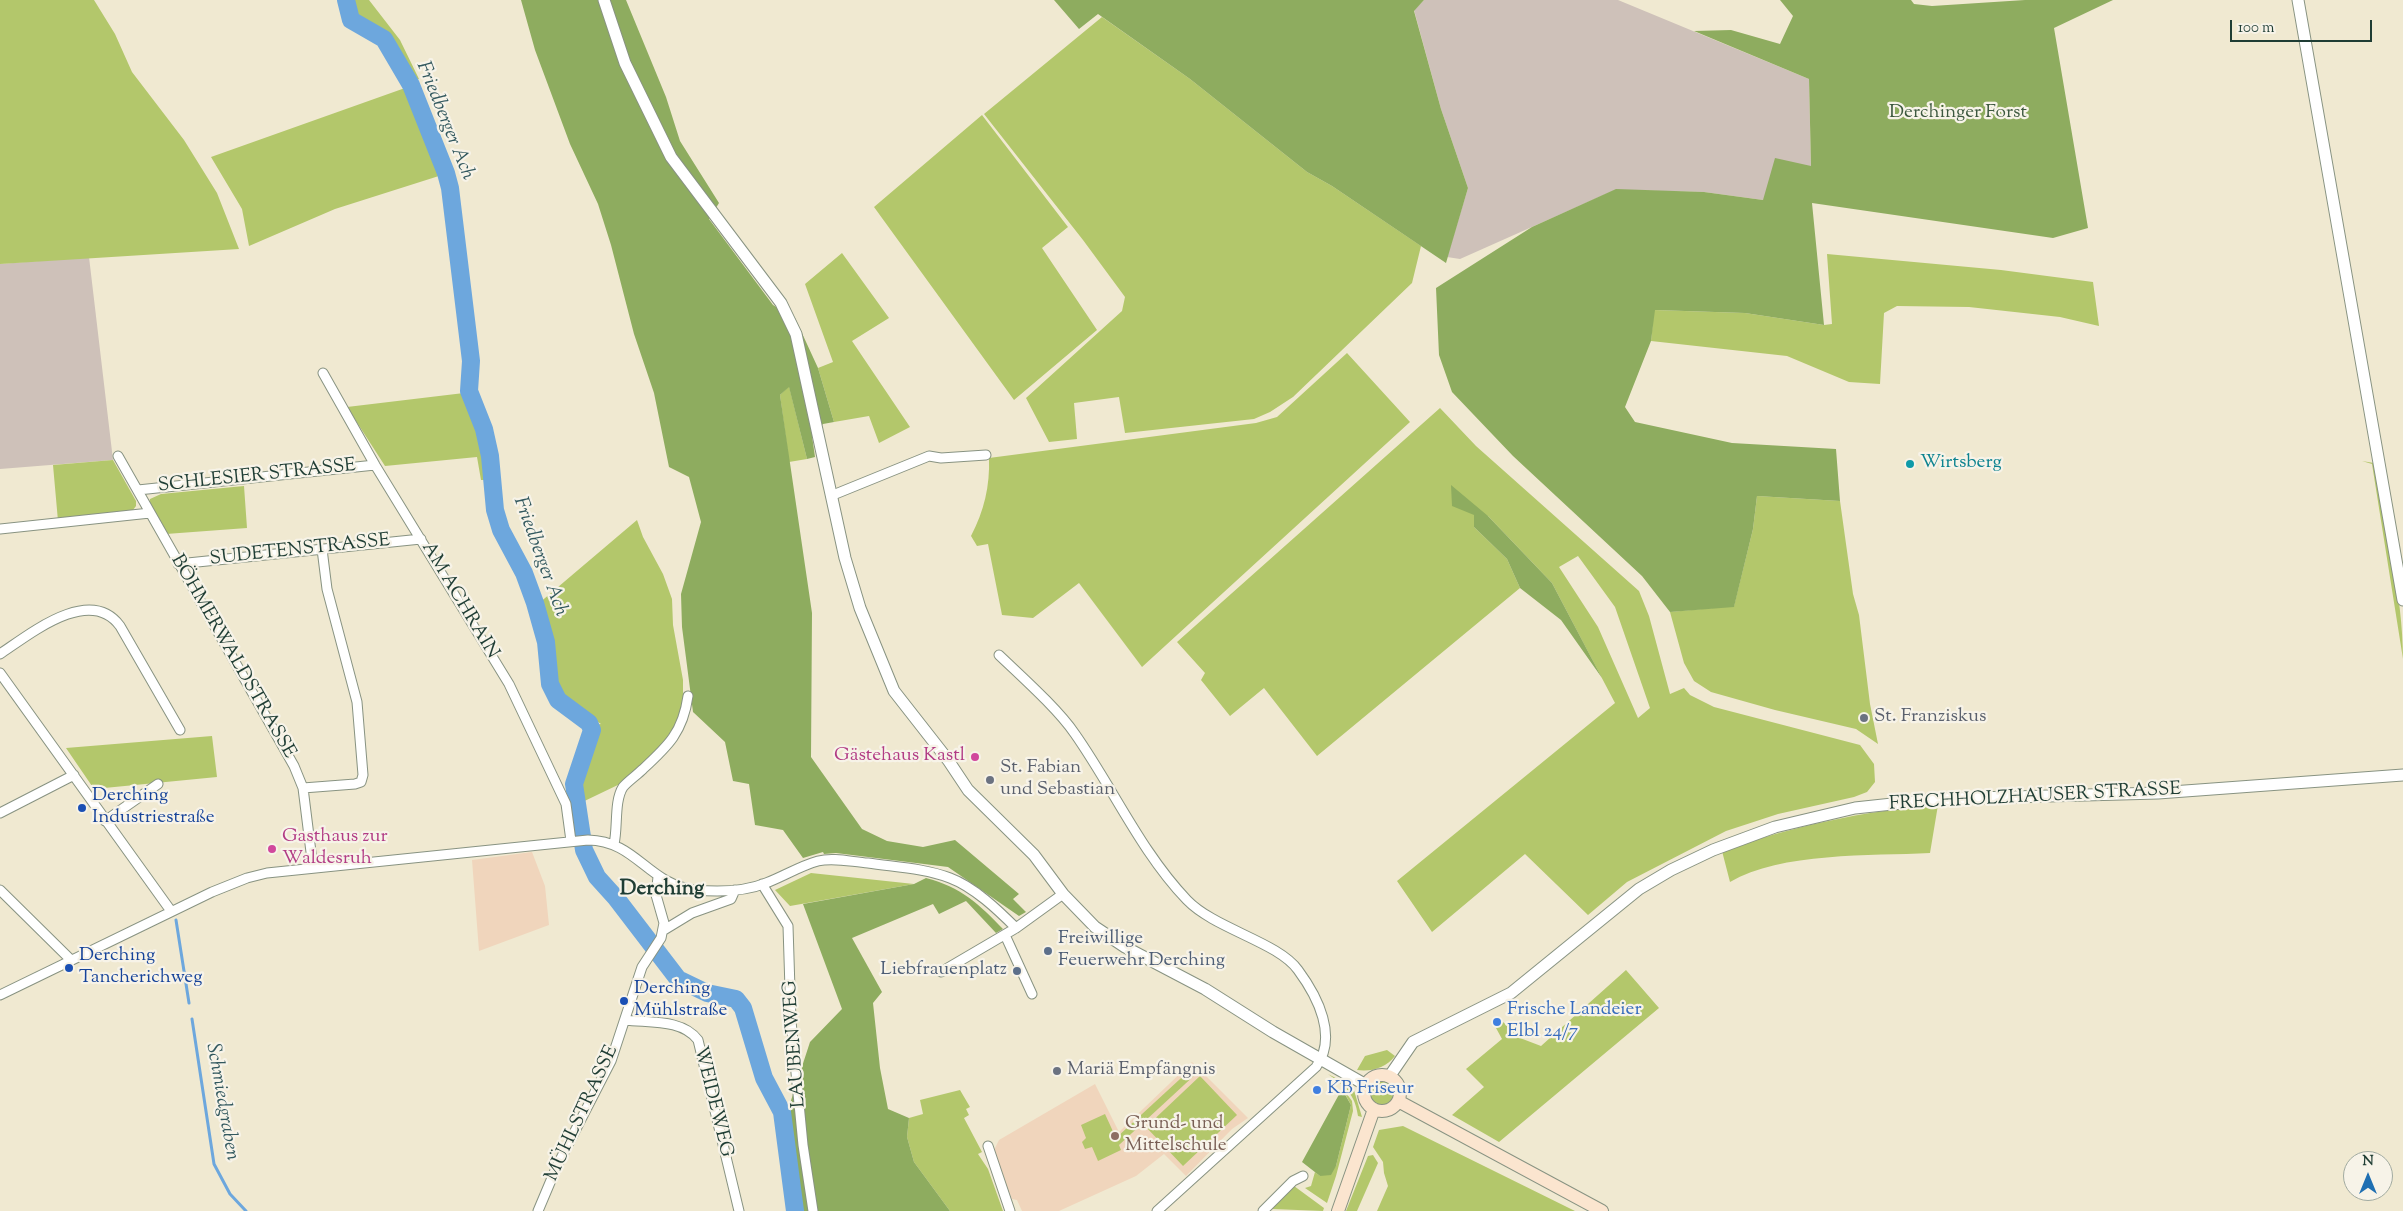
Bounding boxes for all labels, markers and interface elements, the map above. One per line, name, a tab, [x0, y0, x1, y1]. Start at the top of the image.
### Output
scale bar	[2233, 10, 2376, 42]
text: 100 m	[2238, 18, 2274, 39]
water label: Friedberger Ach	[409, 58, 479, 184]
park label: Derchinger Forst	[1889, 103, 2027, 125]
place label: Wirtsberg	[1920, 453, 2002, 475]
street label: SCHLESIER STRASSE	[157, 455, 357, 499]
marker: Wirtsberg	[1904, 458, 1916, 470]
water label: Friedberger Ach	[506, 494, 572, 620]
street label: SUDETENSTRASSE	[209, 530, 391, 572]
street label: AM ACHRAIN	[415, 538, 503, 664]
street label: BÖHMERWALDSTRASSE	[164, 551, 300, 763]
place label: St. Franziskus	[1874, 707, 1986, 729]
marker: St. Franziskus	[1858, 712, 1870, 724]
place label: Gästehaus Kastl	[834, 746, 965, 768]
marker: Gästehaus Kastl	[969, 751, 981, 763]
place label: St. Fabian und Sebastian	[1000, 758, 1115, 802]
marker: St. Fabian und Sebastian	[984, 774, 996, 786]
street label: FRECHHOLZHAUSER STRASSE	[1888, 779, 2182, 817]
place label: Derching Industriestraße	[92, 786, 215, 830]
marker: Derching Industriestraße	[76, 802, 88, 814]
place label: Gasthaus zur Waldesruh	[282, 827, 388, 871]
marker: Gasthaus zur Waldesruh	[266, 843, 278, 855]
district label: Derching	[620, 877, 704, 903]
place label: Freiwillige Feuerwehr Derching	[1058, 929, 1225, 973]
marker: Freiwillige Feuerwehr Derching	[1042, 945, 1054, 957]
place label: Derching Tancherichweg	[79, 946, 202, 990]
place label: Liebfrauenplatz	[880, 960, 1007, 982]
marker: Derching Tancherichweg	[63, 962, 75, 974]
marker: Liebfrauenplatz	[1011, 965, 1023, 977]
place label: Derching Mühlstraße	[634, 979, 727, 1023]
street label: LAUBENWEG	[780, 979, 812, 1109]
marker: Derching Mühlstraße	[618, 995, 630, 1007]
place label: Frische Landeier Elbl 24/7	[1507, 1000, 1642, 1044]
marker: Frische Landeier Elbl 24/7	[1491, 1016, 1503, 1028]
water label: Schmiedgraben	[199, 1042, 243, 1162]
street label: MÜHLSTRASSE	[542, 1043, 624, 1185]
street label: WEIDEWEG	[687, 1044, 737, 1160]
place label: Mariä Empfängnis	[1067, 1060, 1216, 1082]
marker: Mariä Empfängnis	[1051, 1065, 1063, 1077]
place label: KB Friseur	[1327, 1079, 1414, 1101]
marker: KB Friseur	[1311, 1084, 1323, 1096]
place label: Grund- und Mittelschule	[1125, 1114, 1227, 1158]
marker: Grund- und Mittelschule	[1109, 1130, 1121, 1142]
north arrow	[2343, 1151, 2393, 1201]
text: N	[2362, 1152, 2374, 1172]

